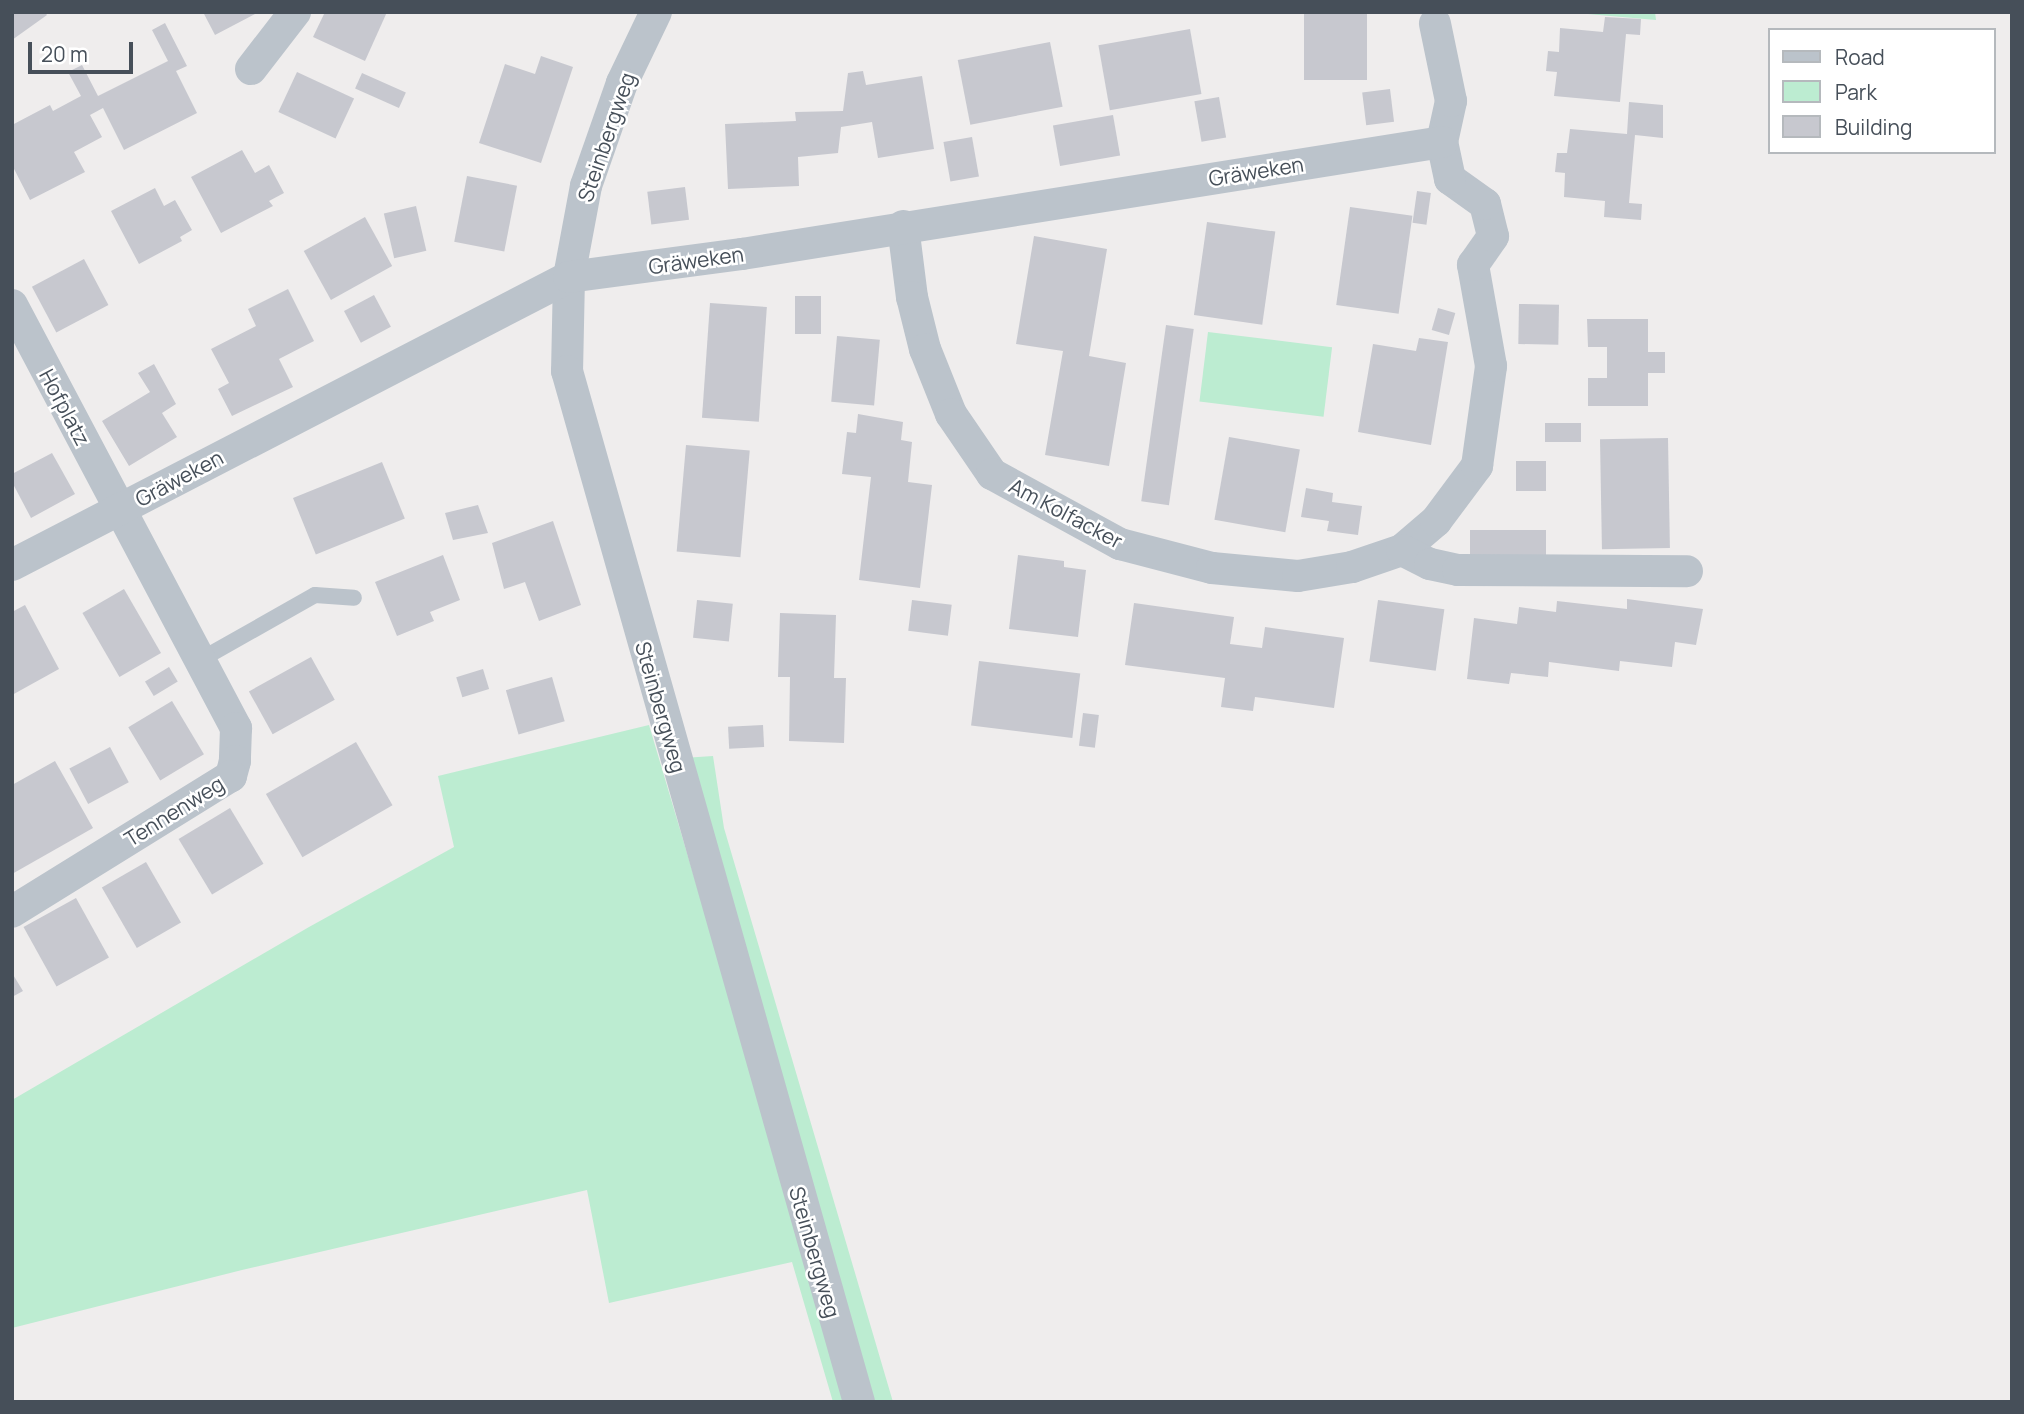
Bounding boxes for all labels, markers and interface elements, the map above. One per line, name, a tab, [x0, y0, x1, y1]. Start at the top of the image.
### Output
scale bar	[32, 28, 136, 72]
legend	[1769, 28, 1996, 154]
text: 20 m	[41, 40, 88, 68]
text: Road	[1835, 43, 1885, 71]
street label: Steinbergweg	[572, 69, 640, 205]
text: Park	[1835, 78, 1877, 106]
text: Building	[1835, 113, 1912, 141]
street label: Gräweken	[1207, 151, 1305, 191]
street label: Gräweken	[647, 241, 745, 279]
street label: Hofplatz	[34, 365, 96, 449]
street label: Gräweken	[131, 444, 227, 512]
street label: Am Kolfacker	[1005, 473, 1127, 553]
street label: Steinbergweg	[630, 639, 692, 775]
street label: Tennenweg	[120, 771, 228, 851]
street label: Steinbergweg	[784, 1184, 846, 1320]

